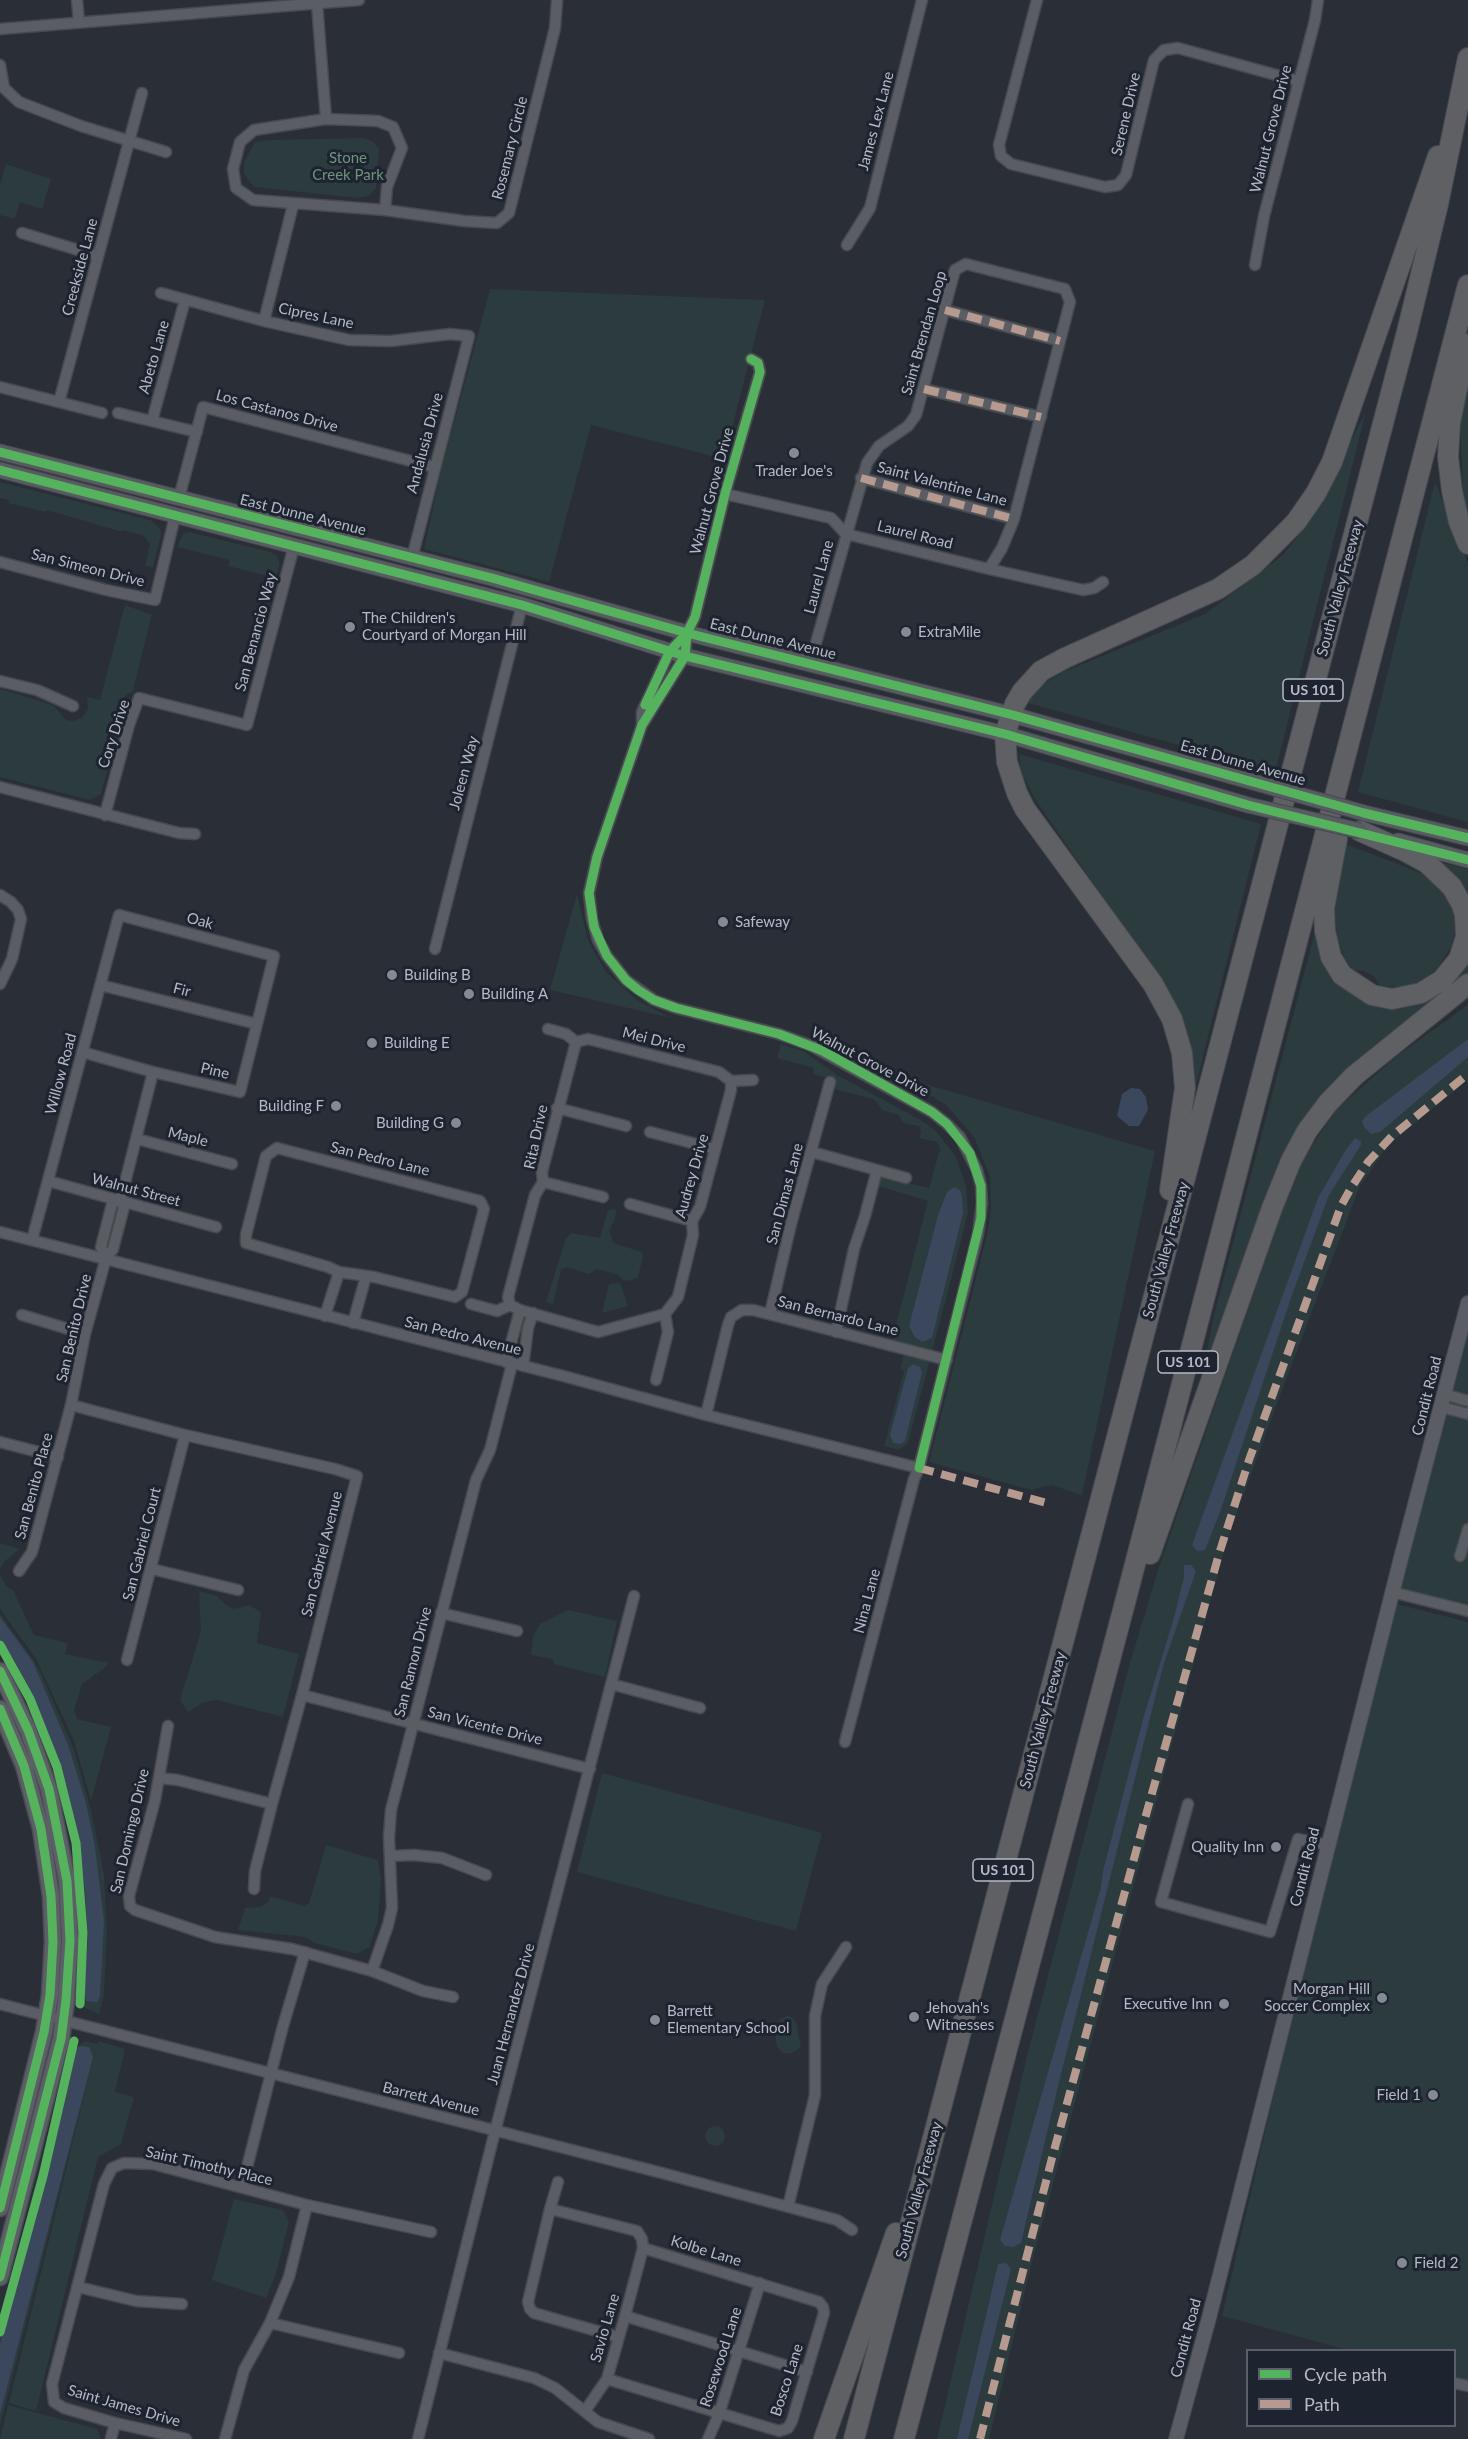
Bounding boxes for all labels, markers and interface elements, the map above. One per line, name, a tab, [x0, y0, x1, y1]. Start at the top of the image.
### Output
street label: Walnut Grove Drive	[1246, 63, 1296, 195]
street label: James Lex Lane	[854, 69, 898, 173]
street label: Serene Drive	[1108, 71, 1144, 157]
street label: Rosemary Circle	[488, 94, 532, 202]
park label: Stone Creek Park	[312, 149, 384, 184]
street label: Creekside Lane	[58, 216, 102, 318]
street label: Saint Brendan Loop	[898, 269, 950, 397]
street label: Cipres Lane	[277, 299, 355, 333]
street label: Abeto Lane	[135, 318, 173, 396]
street label: Los Castanos Drive	[214, 386, 340, 436]
street label: Andalusia Drive	[403, 391, 447, 495]
street label: Walnut Grove Drive	[686, 425, 738, 557]
marker: Trader Joe's	[787, 446, 801, 460]
street label: Saint Valentine Lane	[875, 458, 1009, 510]
place label: Trader Joe's	[755, 462, 833, 480]
street label: East Dunne Avenue	[238, 491, 368, 539]
street label: Laurel Road	[875, 517, 955, 553]
street label: South Valley Freeway	[1313, 518, 1367, 658]
street label: Laurel Lane	[801, 538, 837, 616]
street label: San Simeon Drive	[29, 545, 147, 591]
street label: San Benancio Way	[231, 571, 281, 693]
place label: The Children's Courtyard of Morgan Hill	[362, 609, 526, 644]
street label: East Dunne Avenue	[708, 615, 838, 663]
marker: The Children's Courtyard of Morgan Hill	[343, 620, 357, 634]
place label: ExtraMile	[918, 623, 981, 641]
marker: ExtraMile	[899, 625, 913, 639]
road number: US 101	[1283, 679, 1343, 701]
street label: Cory Drive	[94, 697, 134, 771]
street label: Joleen Way	[445, 734, 483, 812]
street label: East Dunne Avenue	[1178, 736, 1308, 790]
street label: Oak	[185, 909, 215, 933]
place label: Safeway	[735, 913, 790, 931]
marker: Safeway	[716, 915, 730, 929]
place label: Building B	[404, 966, 471, 984]
marker: Building B	[385, 968, 399, 982]
street label: Fir	[171, 979, 193, 1001]
place label: Building A	[481, 985, 548, 1003]
marker: Building A	[462, 987, 476, 1001]
street label: Mei Drive	[620, 1023, 688, 1057]
street label: Walnut Grove Drive	[808, 1023, 932, 1101]
street label: Willow Road	[42, 1031, 80, 1117]
place label: Building E	[384, 1034, 450, 1052]
marker: Building E	[365, 1036, 379, 1050]
street label: Pine	[199, 1059, 231, 1083]
place label: Building F	[258, 1097, 324, 1115]
marker: Building F	[329, 1099, 343, 1113]
street label: Rita Drive	[520, 1103, 552, 1171]
place label: Building G	[376, 1114, 444, 1132]
marker: Building G	[449, 1116, 463, 1130]
street label: Maple	[166, 1123, 210, 1151]
street label: Audrey Drive	[671, 1132, 713, 1220]
street label: San Pedro Lane	[329, 1138, 431, 1180]
street label: San Dimas Lane	[763, 1141, 807, 1247]
street label: Walnut Street	[90, 1170, 182, 1210]
street label: South Valley Freeway	[1139, 1180, 1193, 1320]
street label: San Benito Drive	[53, 1272, 95, 1384]
street label: San Bernardo Lane	[776, 1292, 900, 1340]
street label: San Pedro Avenue	[403, 1313, 523, 1359]
road number: US 101	[1158, 1351, 1218, 1373]
street label: Condit Road	[1408, 1354, 1446, 1438]
street label: San Benito Place	[11, 1431, 57, 1541]
street label: San Gabriel Court	[119, 1485, 165, 1603]
street label: San Gabriel Avenue	[298, 1489, 346, 1619]
street label: Nina Lane	[850, 1567, 884, 1635]
street label: San Ramon Drive	[391, 1605, 435, 1719]
street label: South Valley Freeway	[1016, 1650, 1070, 1790]
street label: San Vicente Drive	[426, 1703, 544, 1749]
street label: San Domingo Drive	[107, 1767, 153, 1895]
street label: Condit Road	[1286, 1825, 1324, 1909]
place label: Quality Inn	[1191, 1838, 1264, 1856]
marker: Quality Inn	[1269, 1840, 1283, 1854]
road number: US 101	[973, 1859, 1033, 1881]
street label: Juan Hernandez Drive	[483, 1941, 539, 2087]
place label: Morgan Hill Soccer Complex	[1264, 1980, 1370, 2015]
marker: Morgan Hill Soccer Complex	[1375, 1991, 1389, 2005]
place label: Executive Inn	[1123, 1995, 1212, 2013]
marker: Executive Inn	[1217, 1997, 1231, 2011]
place label: Jehovah's Witnesses	[926, 1999, 994, 2034]
place label: Barrett Elementary School	[667, 2002, 790, 2037]
marker: Jehovah's Witnesses	[907, 2010, 921, 2024]
marker: Barrett Elementary School	[648, 2013, 662, 2027]
street label: Barrett Avenue	[381, 2078, 481, 2120]
place label: Field 1	[1377, 2086, 1421, 2104]
marker: Field 1	[1426, 2088, 1440, 2102]
street label: South Valley Freeway	[892, 2120, 946, 2260]
street label: Saint Timothy Place	[144, 2143, 274, 2189]
street label: Kolbe Lane	[668, 2232, 744, 2270]
place label: Field 2	[1414, 2254, 1458, 2272]
marker: Field 2	[1395, 2256, 1409, 2270]
street label: Savio Lane	[587, 2292, 623, 2364]
street label: Condit Road	[1167, 2296, 1205, 2380]
street label: Rosewood Lane	[696, 2305, 746, 2409]
street label: Bosco Lane	[767, 2341, 807, 2419]
legend	[1246, 2349, 1456, 2427]
text: Cycle path	[1304, 2363, 1387, 2385]
street label: Saint James Drive	[66, 2381, 182, 2431]
text: Path	[1304, 2393, 1340, 2415]

